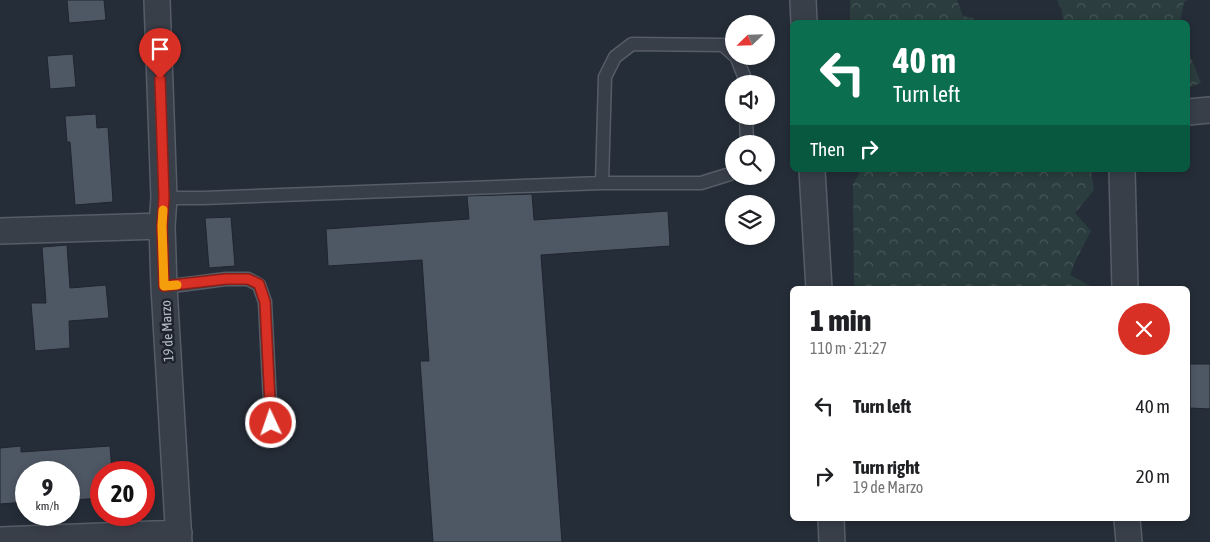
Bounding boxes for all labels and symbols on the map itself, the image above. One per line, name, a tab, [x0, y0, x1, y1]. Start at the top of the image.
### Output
north arrow	[725, 15, 775, 65]
pin	[139, 28, 181, 79]
street label: 19 de Marzo	[157, 300, 177, 362]
position arrow	[244, 396, 296, 448]
speed limit sign: 20	[90, 461, 155, 526]

